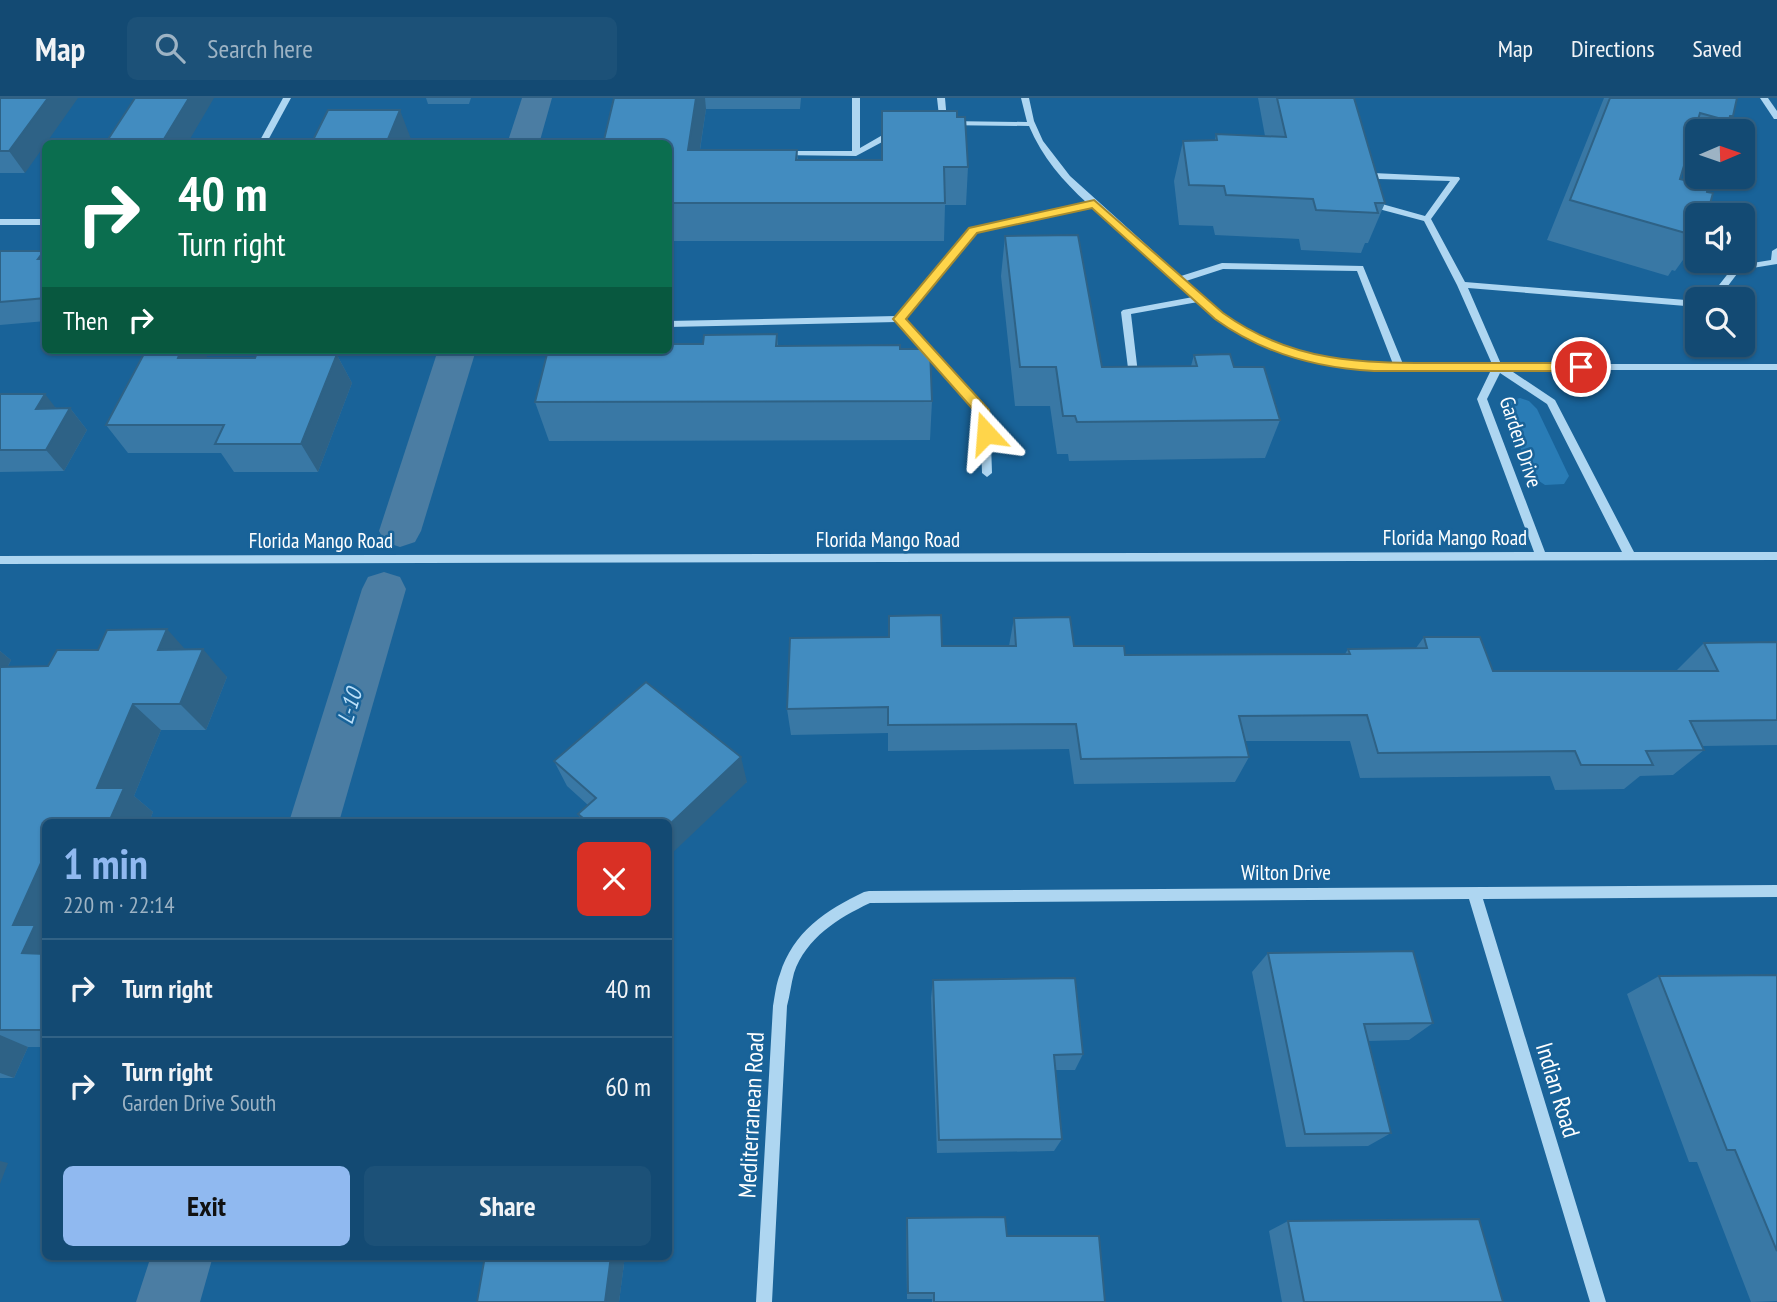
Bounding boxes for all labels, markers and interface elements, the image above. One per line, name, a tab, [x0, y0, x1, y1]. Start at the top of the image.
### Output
search box	[127, 17, 617, 80]
text: Map	[35, 27, 85, 70]
icon: search	[151, 29, 189, 67]
text: Search here	[207, 32, 313, 65]
text: Map	[1498, 33, 1533, 64]
text: Directions	[1571, 33, 1655, 64]
text: Saved	[1693, 33, 1742, 64]
north arrow	[1685, 119, 1755, 189]
map controls	[1685, 119, 1755, 357]
text: 40 m	[178, 161, 267, 225]
icon: right	[63, 168, 154, 259]
button: sound	[1685, 203, 1755, 273]
text: Turn right	[178, 223, 286, 265]
button: search	[1685, 287, 1755, 357]
icon: right	[122, 301, 160, 339]
text: Then	[63, 304, 108, 337]
pin	[1551, 337, 1611, 397]
icon: arrive	[1562, 348, 1600, 386]
street label: Garden Drive	[1494, 393, 1548, 491]
position arrow	[949, 396, 1023, 470]
street label: Florida Mango Road	[1383, 524, 1527, 551]
street label: Florida Mango Road	[816, 526, 960, 553]
street label: Florida Mango Road	[249, 527, 393, 554]
water label: L-10	[330, 682, 369, 727]
text: 1 min	[63, 836, 148, 891]
button: close	[577, 842, 651, 916]
street label: Wilton Drive	[1241, 859, 1331, 886]
text: 220 m · 22:14	[63, 890, 175, 919]
icon: right	[63, 969, 101, 1007]
text: Turn right	[122, 972, 213, 1005]
text: 40 m	[605, 972, 651, 1005]
street label: Mediterranean Road	[731, 1031, 771, 1199]
street label: Indian Road	[1529, 1039, 1587, 1141]
text: Turn right	[122, 1055, 213, 1088]
icon: right	[63, 1067, 101, 1105]
text: 60 m	[605, 1070, 651, 1103]
text: Garden Drive South	[122, 1088, 276, 1117]
button: Exit	[63, 1166, 350, 1246]
button: Share	[364, 1166, 651, 1246]

